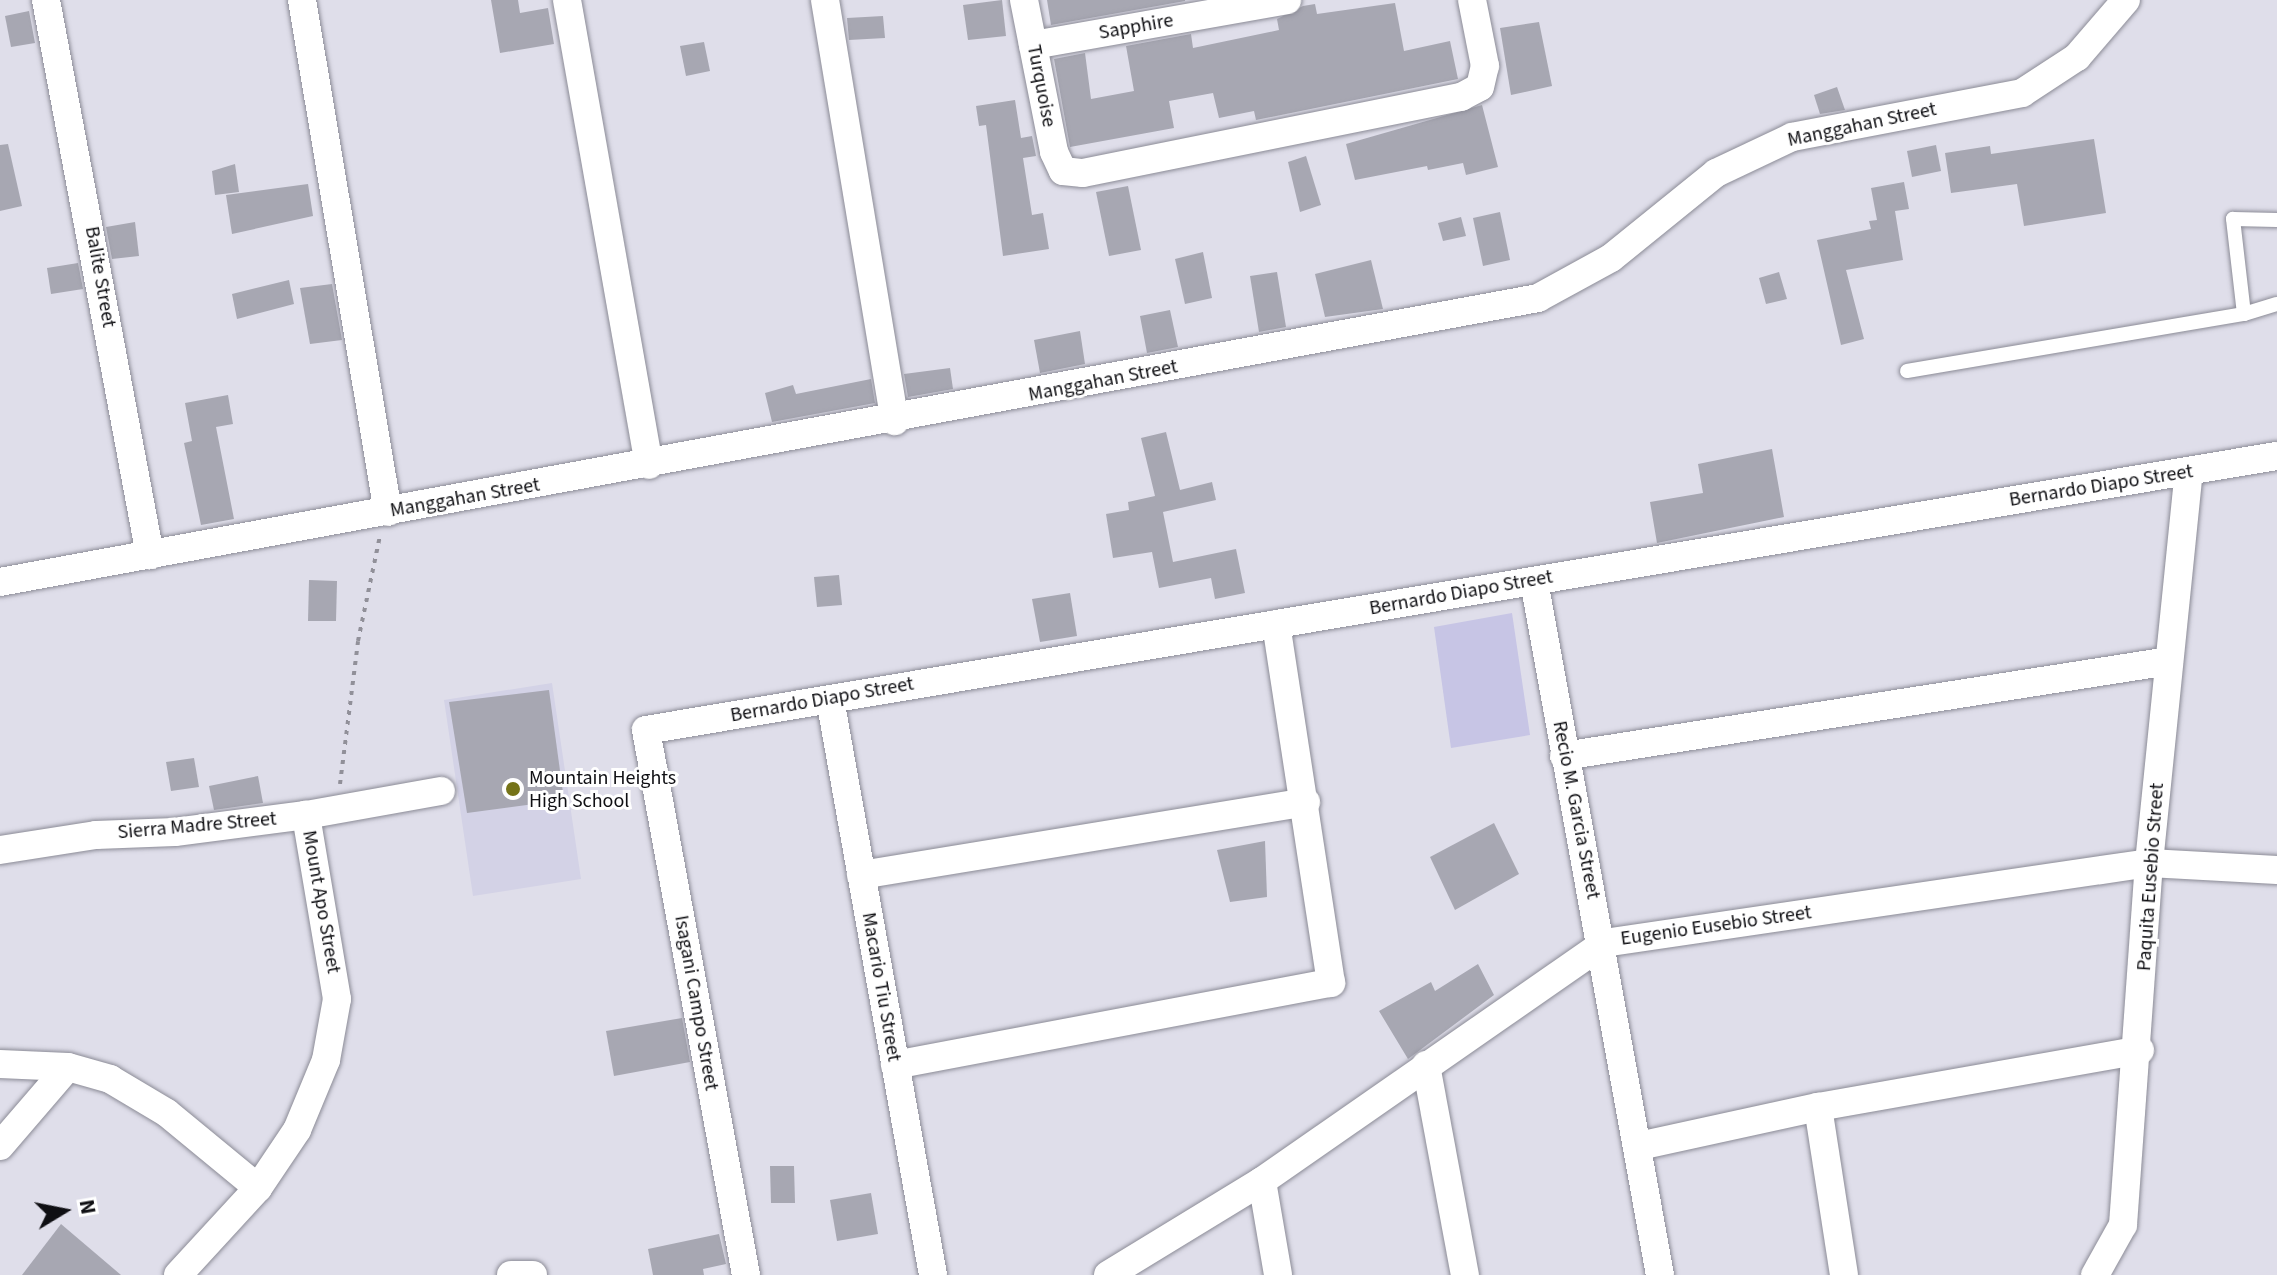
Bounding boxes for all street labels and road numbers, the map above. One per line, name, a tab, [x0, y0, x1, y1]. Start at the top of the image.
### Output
street label: Sapphire	[1097, 9, 1175, 45]
street label: Turquoise	[1021, 43, 1061, 129]
street label: Manggahan Street	[1785, 98, 1939, 152]
street label: Balite Street	[79, 225, 121, 329]
street label: Manggahan Street	[1026, 355, 1180, 407]
street label: Bernardo Diapo Street	[2007, 460, 2195, 512]
street label: Manggahan Street	[388, 473, 542, 523]
street label: Bernardo Diapo Street	[1367, 565, 1555, 621]
street label: Bernardo Diapo Street	[728, 672, 916, 728]
street label: Recio M. Garcia Street	[1547, 719, 1605, 901]
street label: Paquita Eusebio Street	[2132, 782, 2170, 972]
street label: Sierra Madre Street	[117, 807, 277, 845]
street label: Mount Apo Street	[297, 829, 345, 975]
street label: Eugenio Eusebio Street	[1619, 901, 1813, 951]
street label: Macario Tiu Street	[856, 911, 906, 1063]
street label: Isagani Campo Street	[669, 913, 723, 1093]

